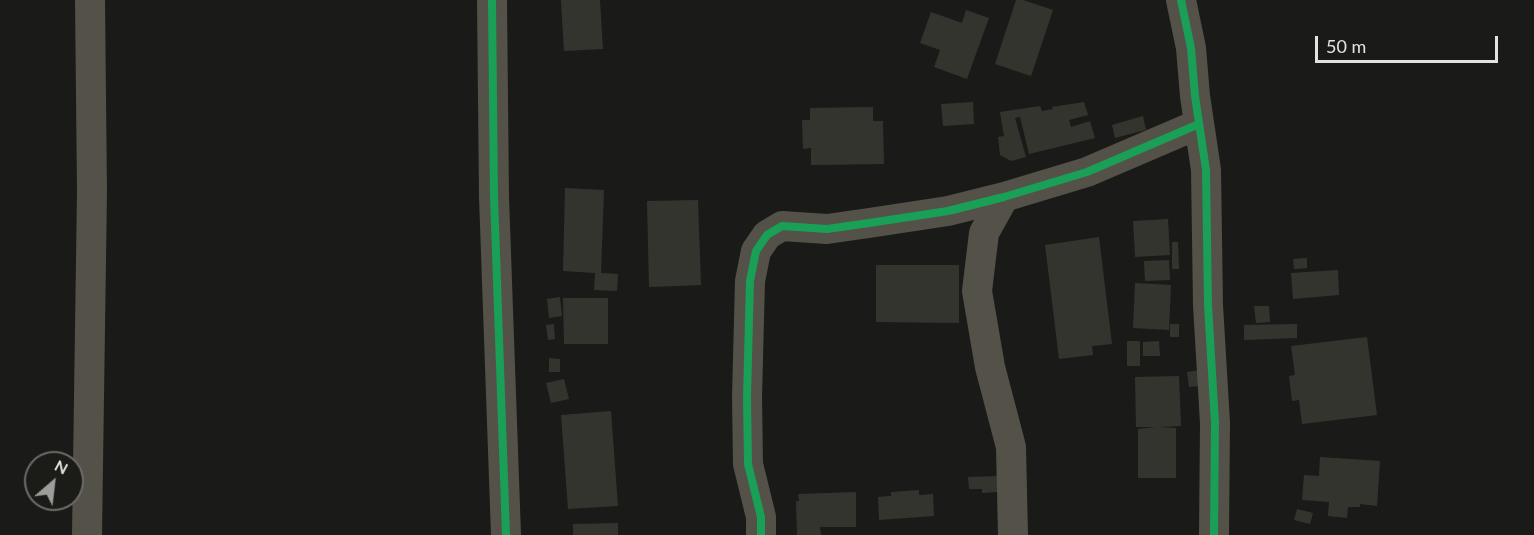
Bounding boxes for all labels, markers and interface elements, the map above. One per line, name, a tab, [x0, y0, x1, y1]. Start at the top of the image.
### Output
scale bar	[1318, 24, 1501, 62]
text: 50 m	[1326, 35, 1366, 57]
north arrow	[24, 451, 84, 511]
text: N	[52, 455, 72, 478]

